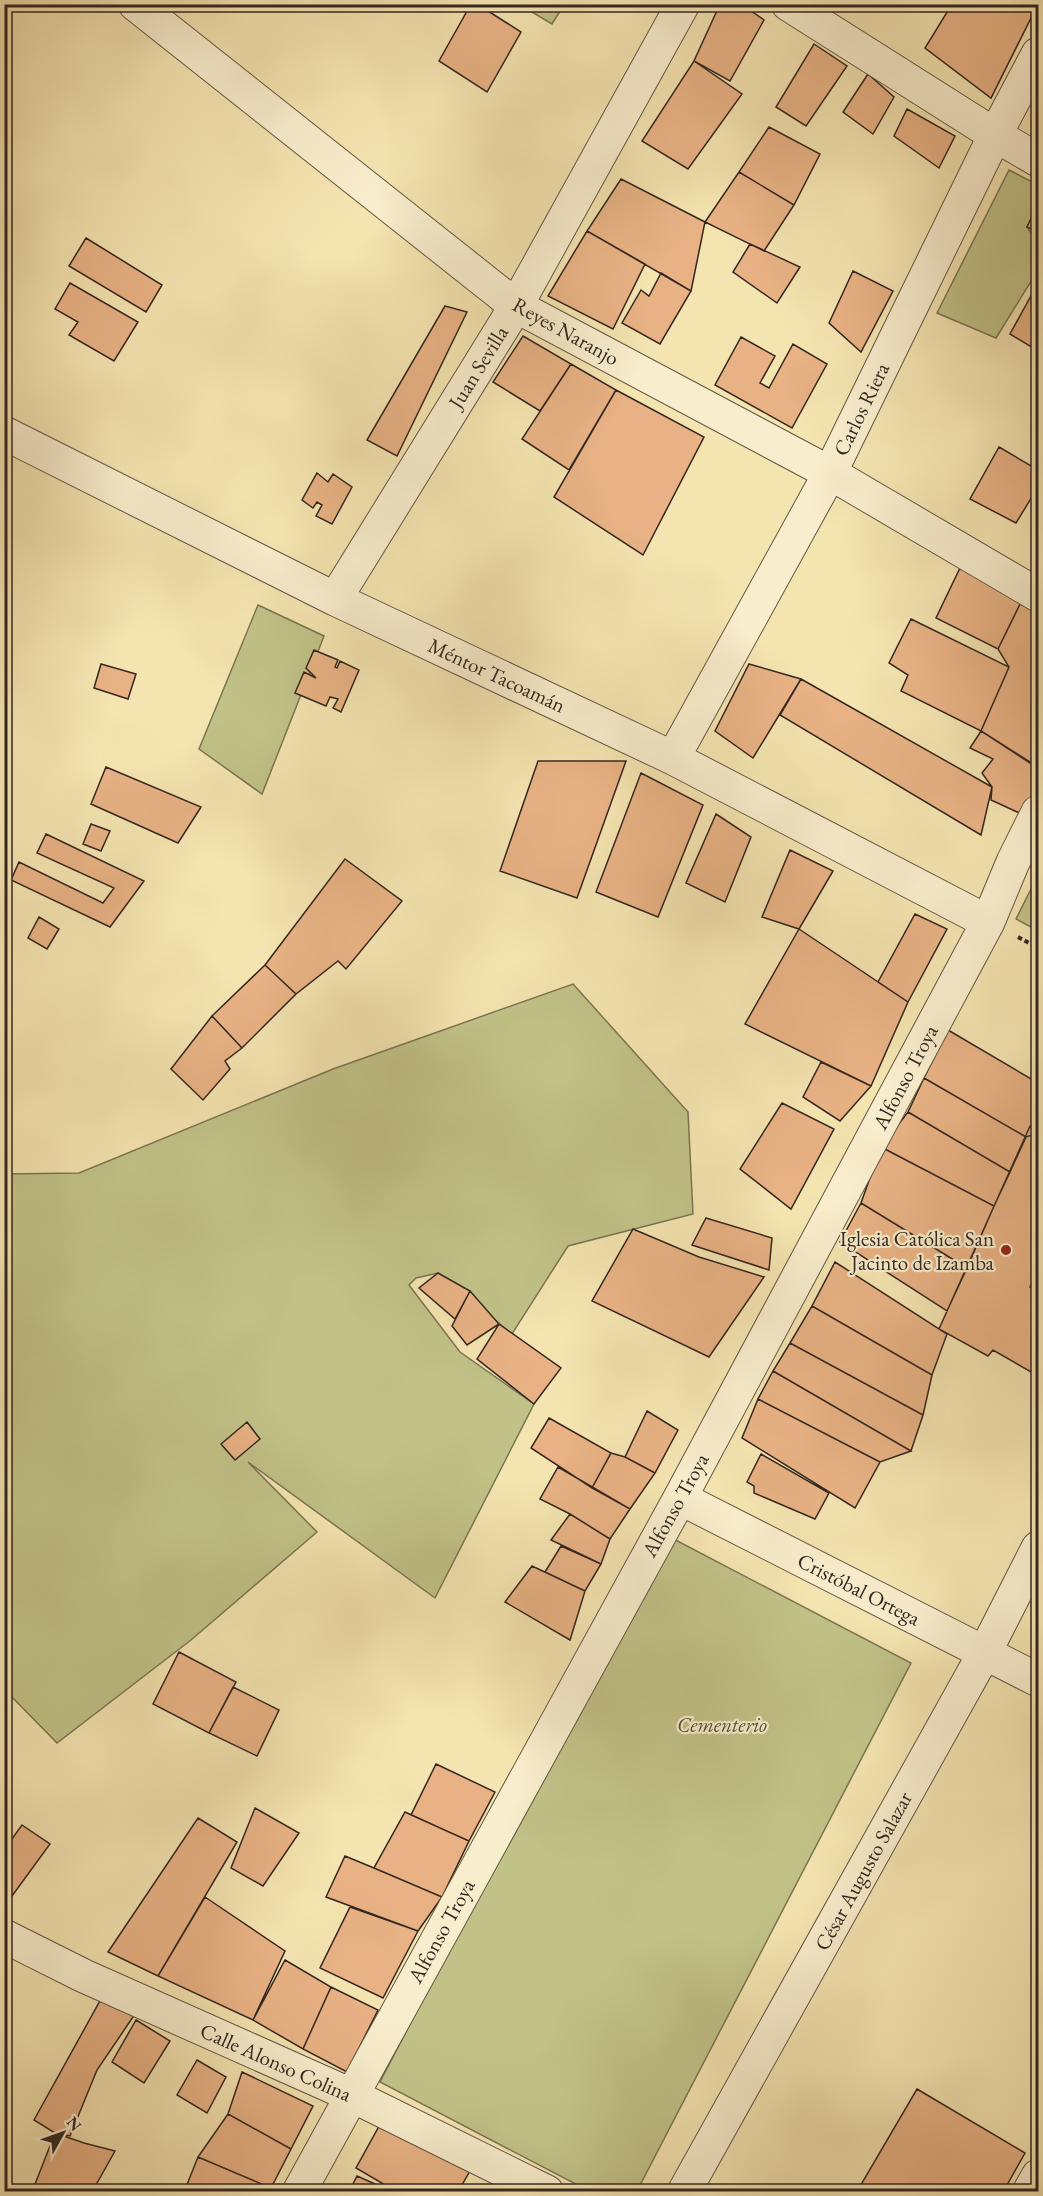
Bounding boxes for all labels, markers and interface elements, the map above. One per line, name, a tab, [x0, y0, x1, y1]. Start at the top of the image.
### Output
street label: Reyes Naranjo	[508, 291, 624, 371]
street label: Juan Sevilla	[441, 320, 514, 415]
street label: Carlos Riera	[827, 357, 895, 460]
street label: Méntor Tacoamán	[424, 631, 570, 719]
street label: Alfonso Troya	[866, 1019, 944, 1135]
place label: Iglesia Católica San Jacinto de Izamba	[840, 1225, 995, 1276]
marker: Iglesia Católica San Jacinto de Izamba	[999, 1243, 1013, 1257]
street label: Alfonso Troya	[635, 1448, 715, 1563]
street label: Cristóbal Ortega	[793, 1547, 925, 1632]
park label: Cementerio	[677, 1711, 767, 1738]
street label: César Augusto Salazar	[808, 1787, 918, 1955]
street label: Alfonso Troya	[401, 1874, 481, 1989]
street label: Calle Alonso Colina	[196, 2017, 356, 2108]
north arrow	[33, 2103, 93, 2163]
text: N	[62, 2112, 86, 2135]

